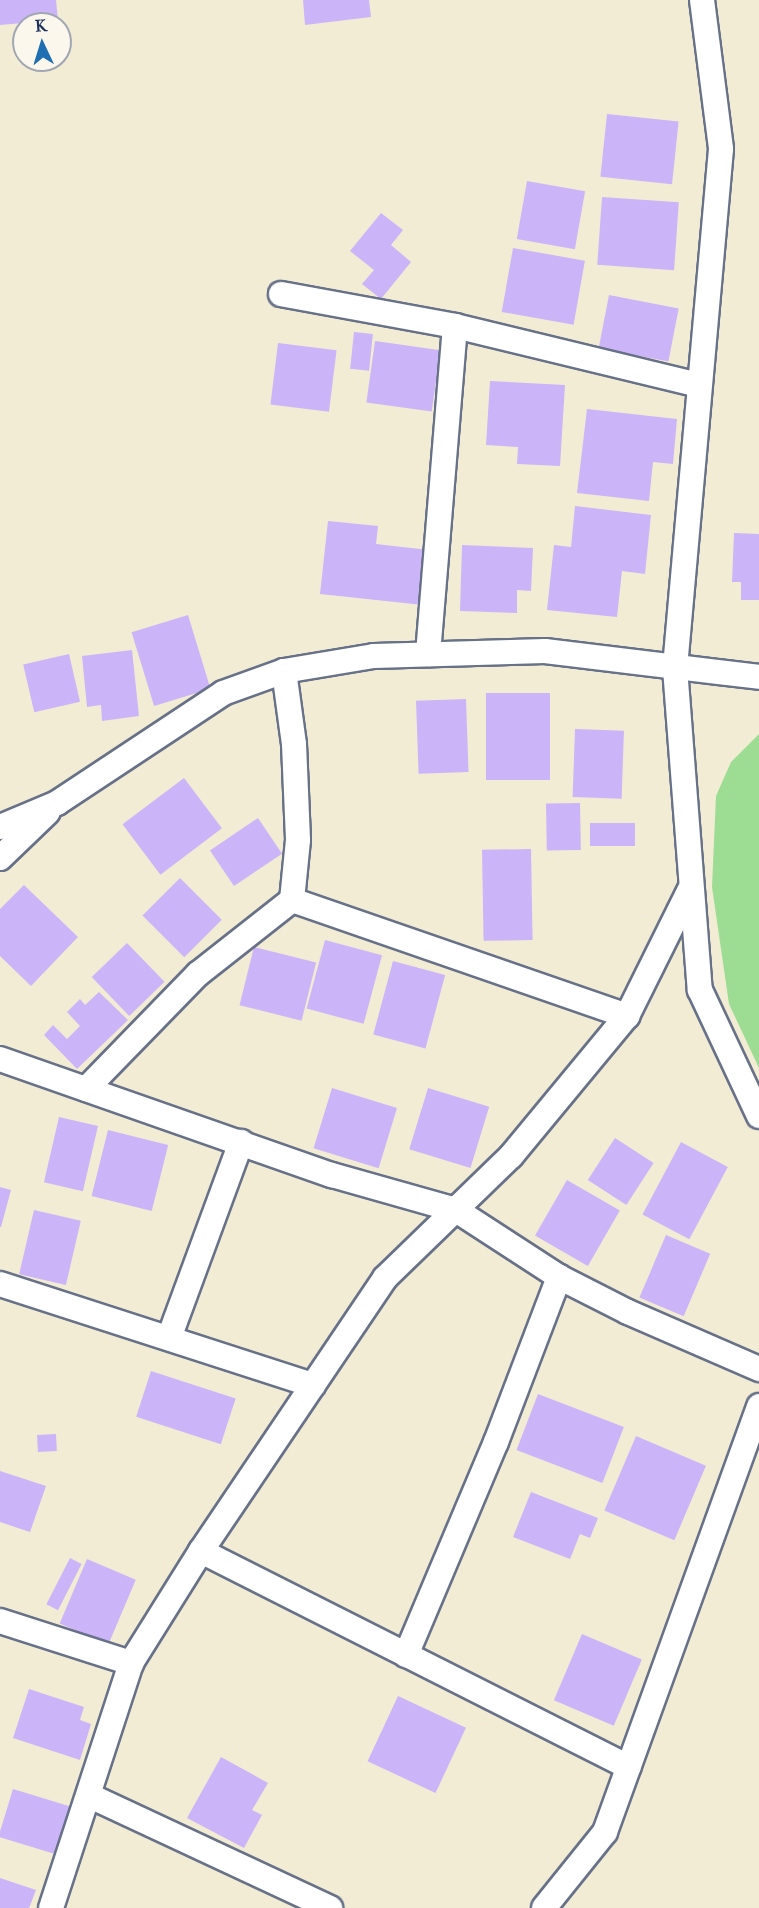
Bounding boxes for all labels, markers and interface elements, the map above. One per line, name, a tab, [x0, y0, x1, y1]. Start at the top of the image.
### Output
north arrow	[12, 12, 72, 72]
text: K	[34, 16, 47, 35]

